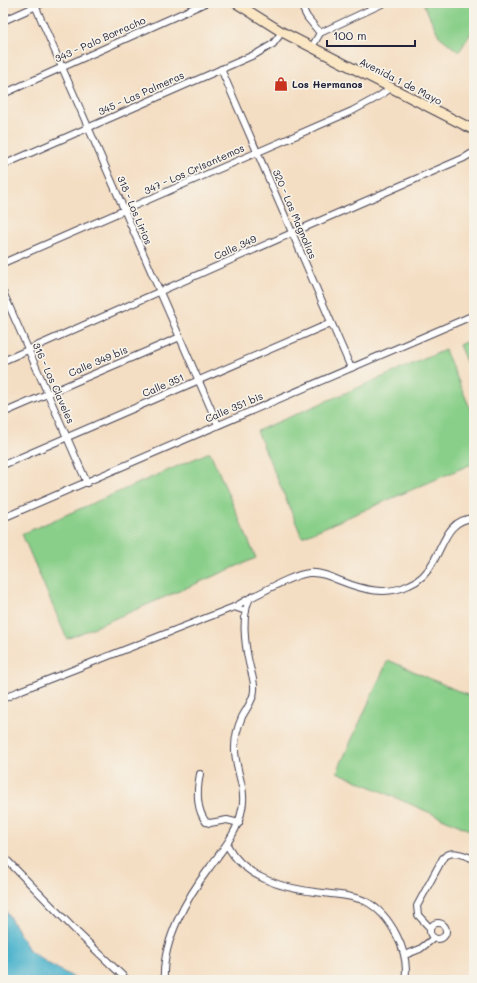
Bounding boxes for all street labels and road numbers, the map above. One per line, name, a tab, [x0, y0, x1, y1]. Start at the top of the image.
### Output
street label: 343 - Palo Borracho	[52, 13, 148, 65]
street label: Avenida 1 de Mayo	[357, 54, 445, 108]
street label: 345 - Las Palmeras	[96, 68, 186, 118]
street label: 347 - Los Crisantemos	[142, 141, 246, 197]
street label: 320 - Las Magnolias	[270, 167, 320, 261]
street label: 318 - Los Lirios	[114, 173, 156, 247]
street label: Calle 349	[211, 231, 259, 263]
street label: 316 - Los Claveles	[30, 340, 78, 426]
street label: Calle 349 bis	[66, 342, 130, 380]
street label: Calle 351	[140, 370, 186, 400]
street label: Calle 351 bis	[203, 389, 265, 425]

